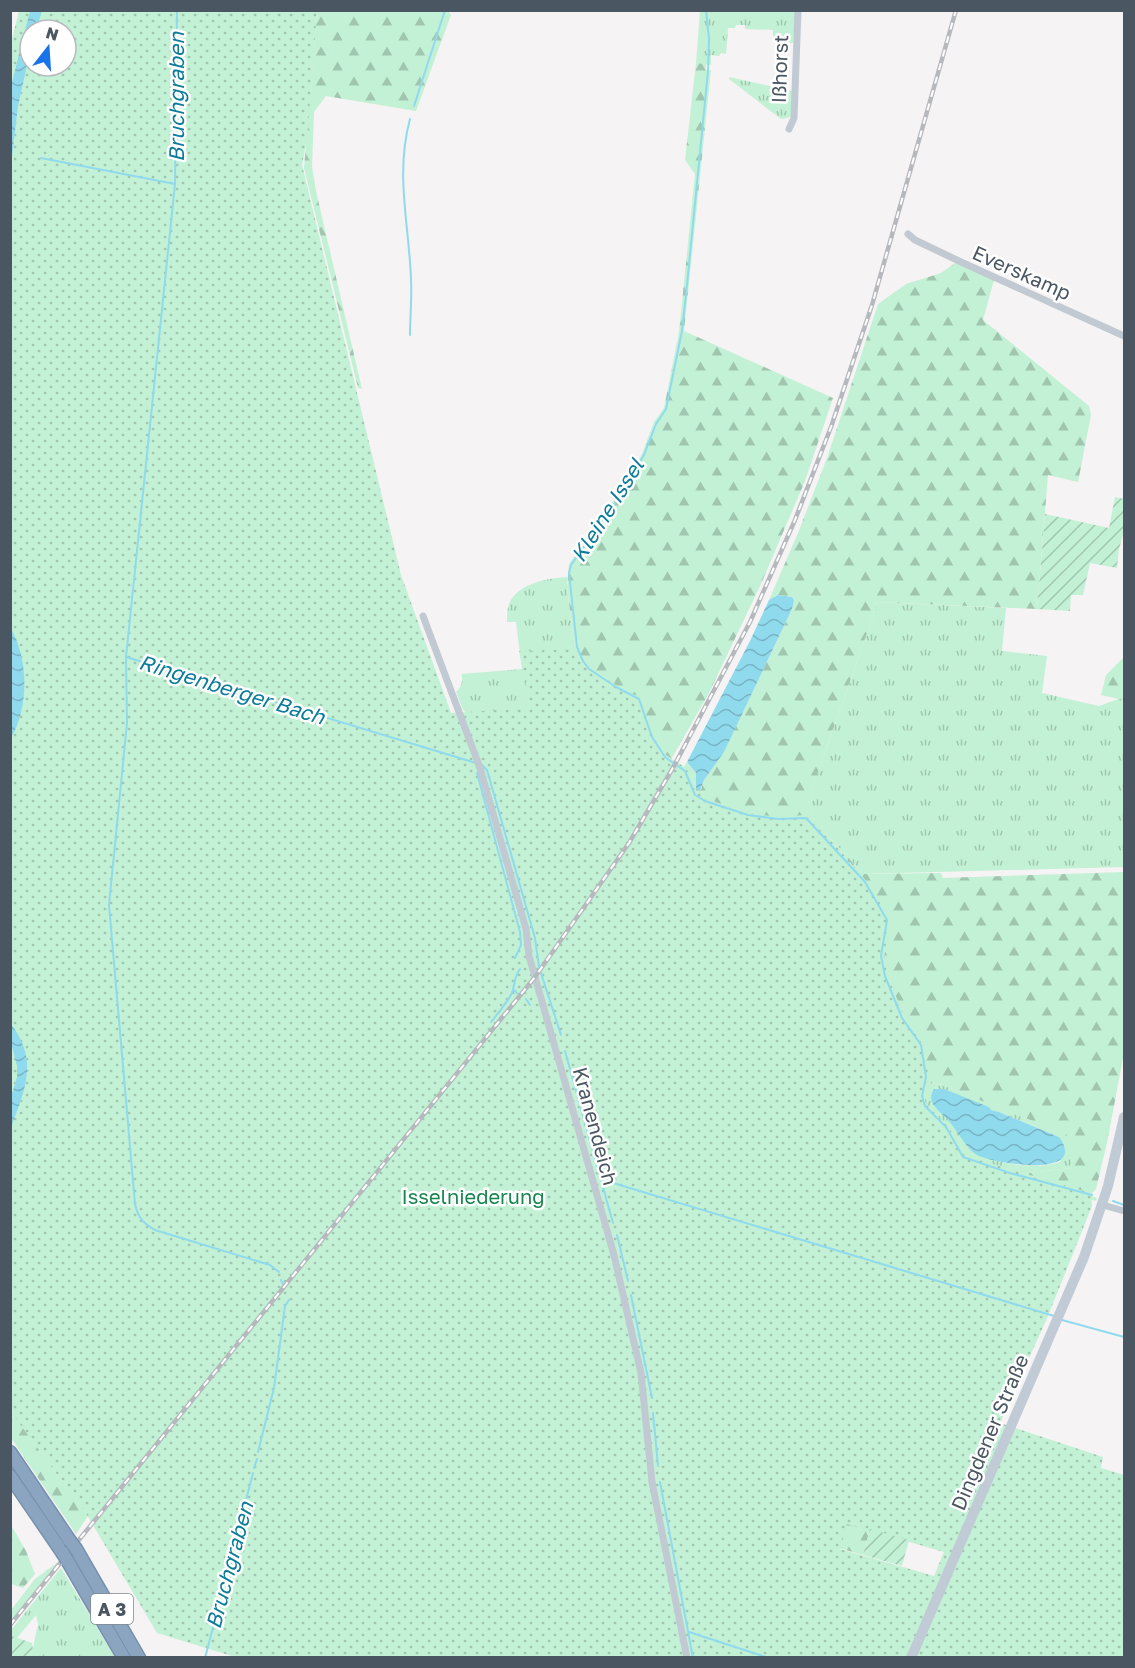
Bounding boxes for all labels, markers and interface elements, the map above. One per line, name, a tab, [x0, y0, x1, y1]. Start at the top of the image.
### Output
north arrow	[18, 18, 78, 78]
text: N	[44, 22, 61, 45]
water label: Bruchgraben	[163, 31, 189, 162]
street label: Ißhorst	[766, 34, 792, 104]
street label: Everskamp	[969, 240, 1075, 304]
water label: Kleine Issel	[565, 453, 650, 566]
water label: Ringenberger Bach	[136, 648, 329, 730]
street label: Kranendeich	[569, 1064, 623, 1188]
park label: Isselniederung	[401, 1184, 545, 1208]
street label: Dingdener Straße	[945, 1350, 1033, 1514]
water label: Bruchgraben	[200, 1498, 259, 1631]
road number: A 3	[91, 1594, 133, 1624]

